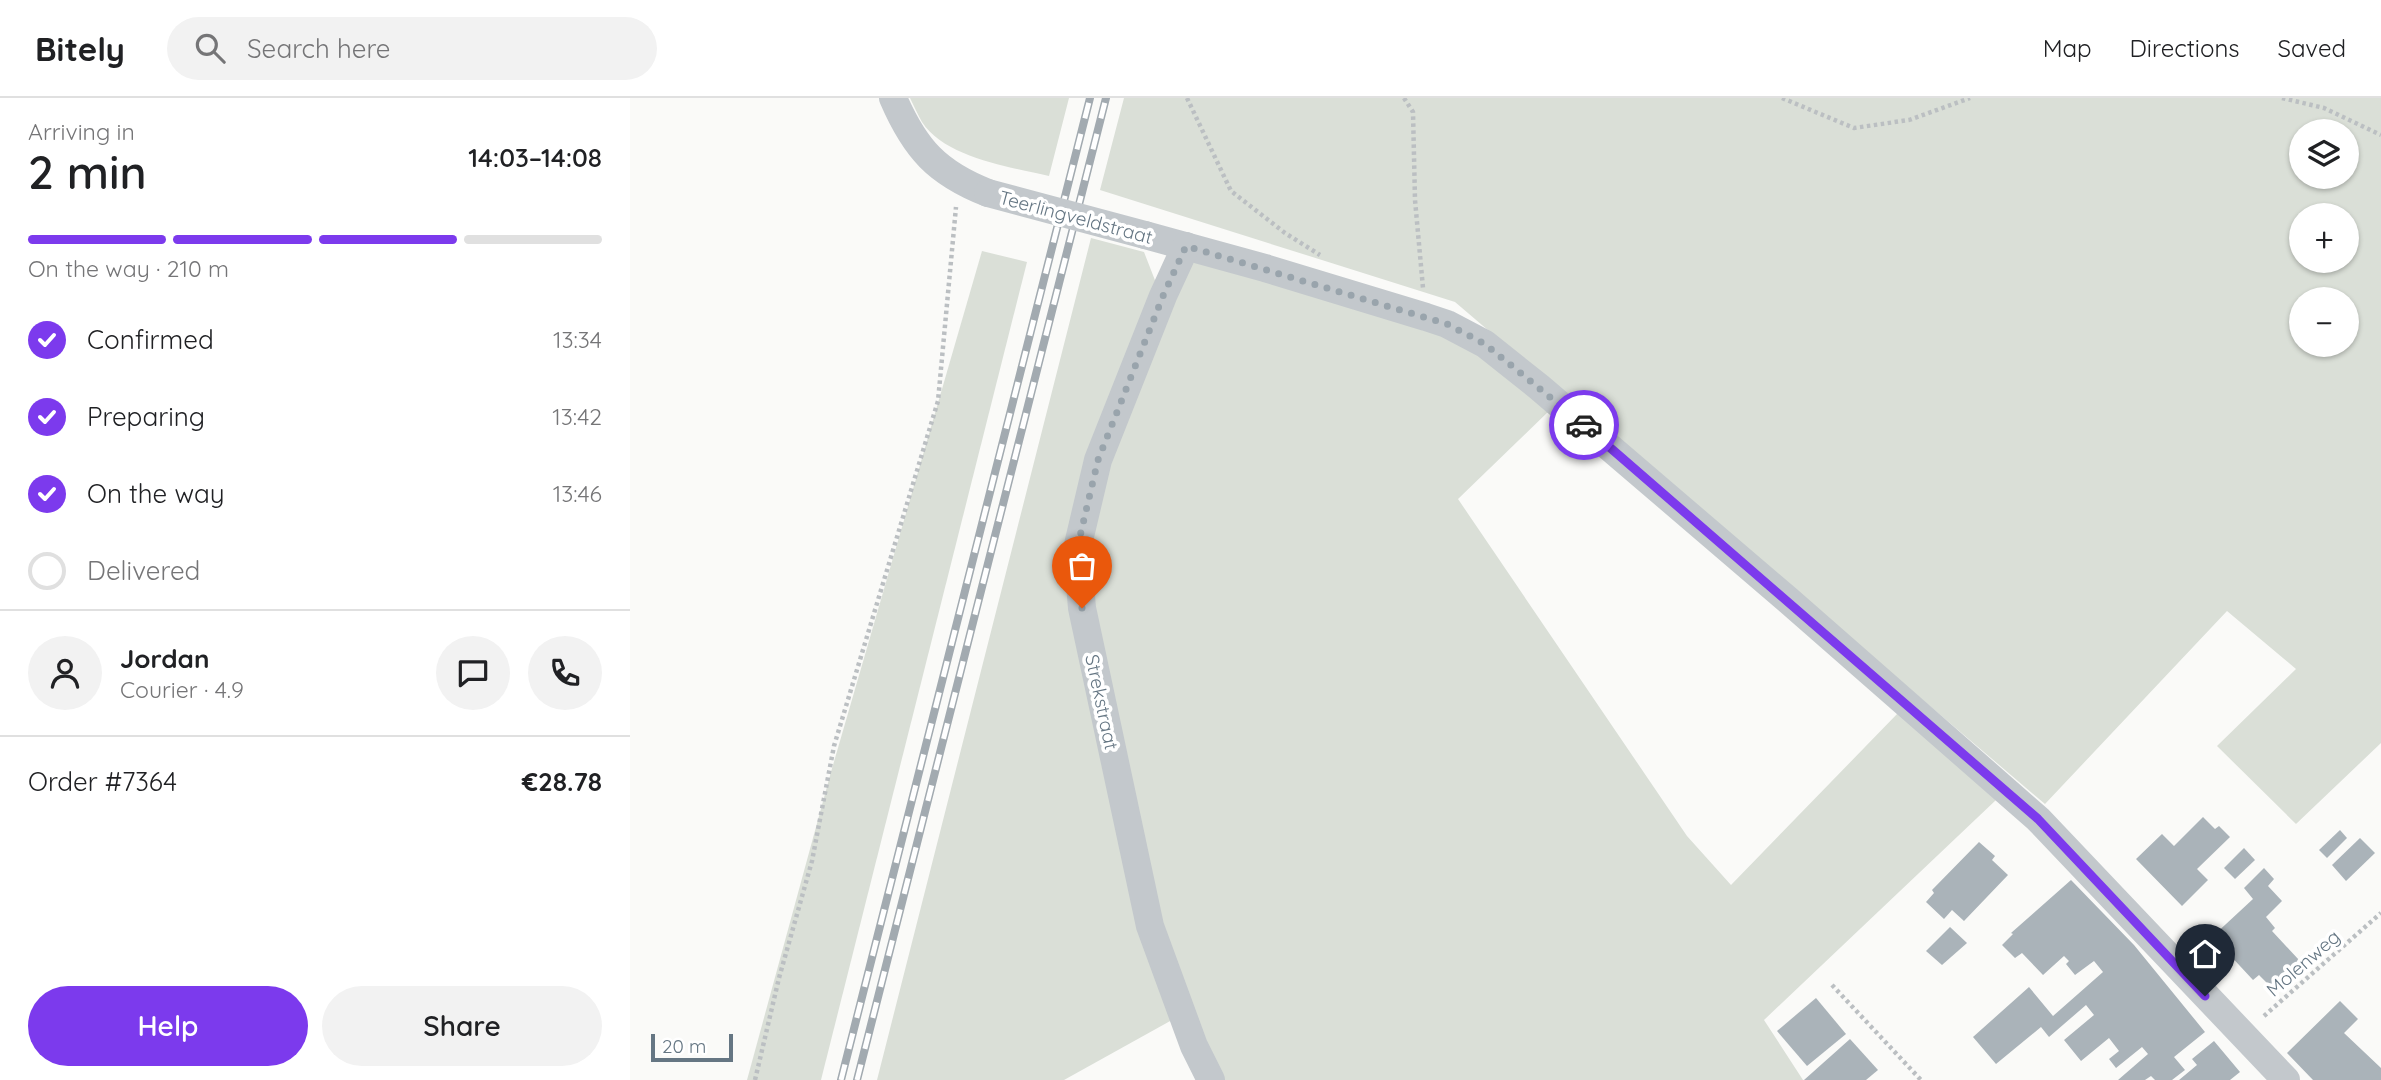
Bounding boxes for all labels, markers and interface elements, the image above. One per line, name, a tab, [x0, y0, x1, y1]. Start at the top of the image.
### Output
search box	[167, 17, 657, 80]
text: Bitely	[35, 28, 125, 69]
icon: search	[191, 29, 229, 67]
text: Search here	[247, 32, 391, 65]
text: Map	[2043, 33, 2092, 63]
text: Directions	[2130, 33, 2240, 63]
text: Saved	[2278, 33, 2346, 63]
text: Arriving in	[28, 117, 135, 146]
map controls	[2289, 119, 2359, 357]
button: layers	[2289, 119, 2359, 189]
text: 14:03–14:08	[468, 141, 602, 174]
text: 2 min	[28, 143, 147, 201]
street label: Teerlingveldstraat	[997, 185, 1155, 249]
button: +	[2289, 203, 2359, 273]
text: On the way · 210 m	[28, 254, 229, 283]
button: −	[2289, 287, 2359, 357]
icon: check	[28, 321, 66, 359]
text: Confirmed	[87, 323, 214, 356]
text: 13:34	[553, 325, 602, 354]
courier	[1549, 390, 1619, 460]
icon: check	[28, 398, 66, 436]
text: Preparing	[87, 400, 205, 433]
text: 13:42	[552, 402, 602, 431]
icon: car	[1565, 406, 1603, 444]
icon: check	[28, 475, 66, 513]
text: On the way	[87, 477, 225, 510]
text: 13:46	[553, 479, 602, 508]
pin	[1052, 536, 1112, 608]
icon: bag	[1063, 547, 1101, 585]
text: Delivered	[87, 554, 200, 587]
button: person	[28, 636, 102, 710]
button: chat	[436, 636, 510, 710]
button: phone	[528, 636, 602, 710]
text: Jordan	[120, 642, 209, 675]
street label: Strekstraat	[1080, 652, 1124, 752]
text: Courier · 4.9	[120, 675, 244, 704]
text: Order #7364	[28, 765, 177, 798]
text: €28.78	[522, 765, 602, 798]
pin	[2175, 924, 2235, 996]
street label: Molenweg	[2261, 924, 2345, 1002]
icon: home	[2186, 935, 2224, 973]
button: Help	[28, 986, 308, 1066]
button: Share	[322, 986, 602, 1066]
scale bar	[651, 1031, 733, 1063]
text: 20 m	[662, 1034, 706, 1058]

